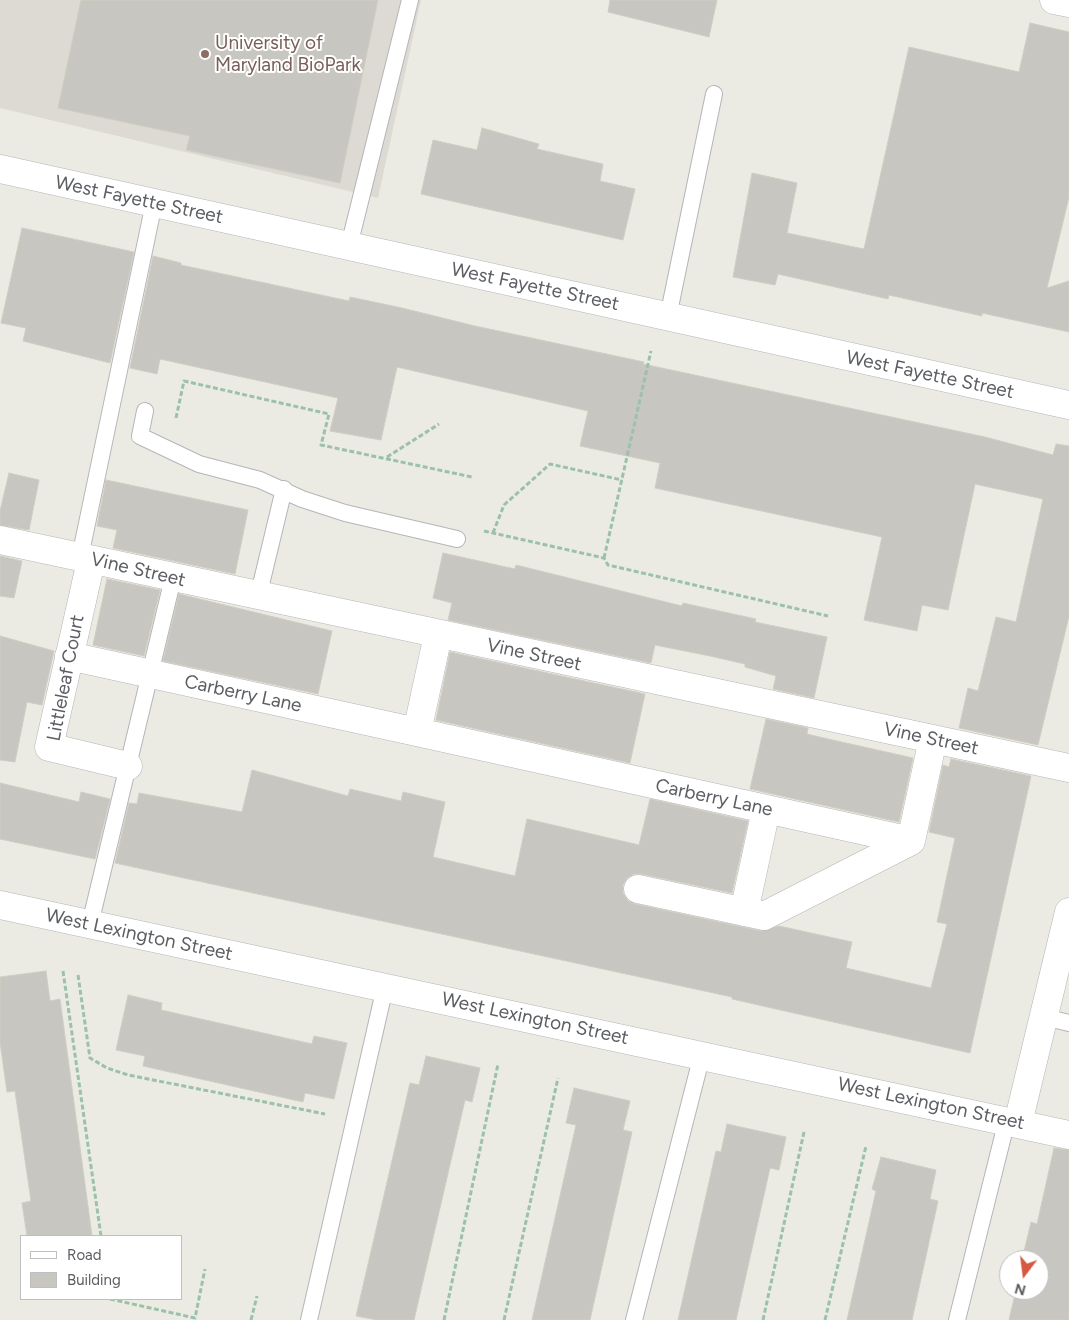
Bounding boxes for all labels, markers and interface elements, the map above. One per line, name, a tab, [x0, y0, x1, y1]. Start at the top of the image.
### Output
place label: University of Maryland BioPark	[215, 32, 361, 76]
marker: University of Maryland BioPark	[199, 48, 211, 60]
street label: West Fayette Street	[53, 171, 225, 229]
street label: West Fayette Street	[449, 258, 621, 316]
street label: West Fayette Street	[844, 346, 1016, 404]
street label: Vine Street	[88, 548, 188, 592]
street label: Littleleaf Court	[43, 613, 89, 743]
street label: Vine Street	[484, 634, 584, 676]
street label: Carberry Lane	[182, 670, 304, 718]
street label: Vine Street	[881, 718, 981, 760]
street label: Carberry Lane	[653, 774, 775, 822]
street label: West Lexington Street	[43, 904, 235, 966]
street label: West Lexington Street	[439, 988, 631, 1050]
street label: West Lexington Street	[835, 1073, 1027, 1135]
legend	[20, 1235, 182, 1300]
text: Road	[67, 1246, 102, 1264]
north arrow	[999, 1250, 1049, 1300]
text: Building	[67, 1271, 121, 1289]
text: N	[1013, 1279, 1028, 1299]

